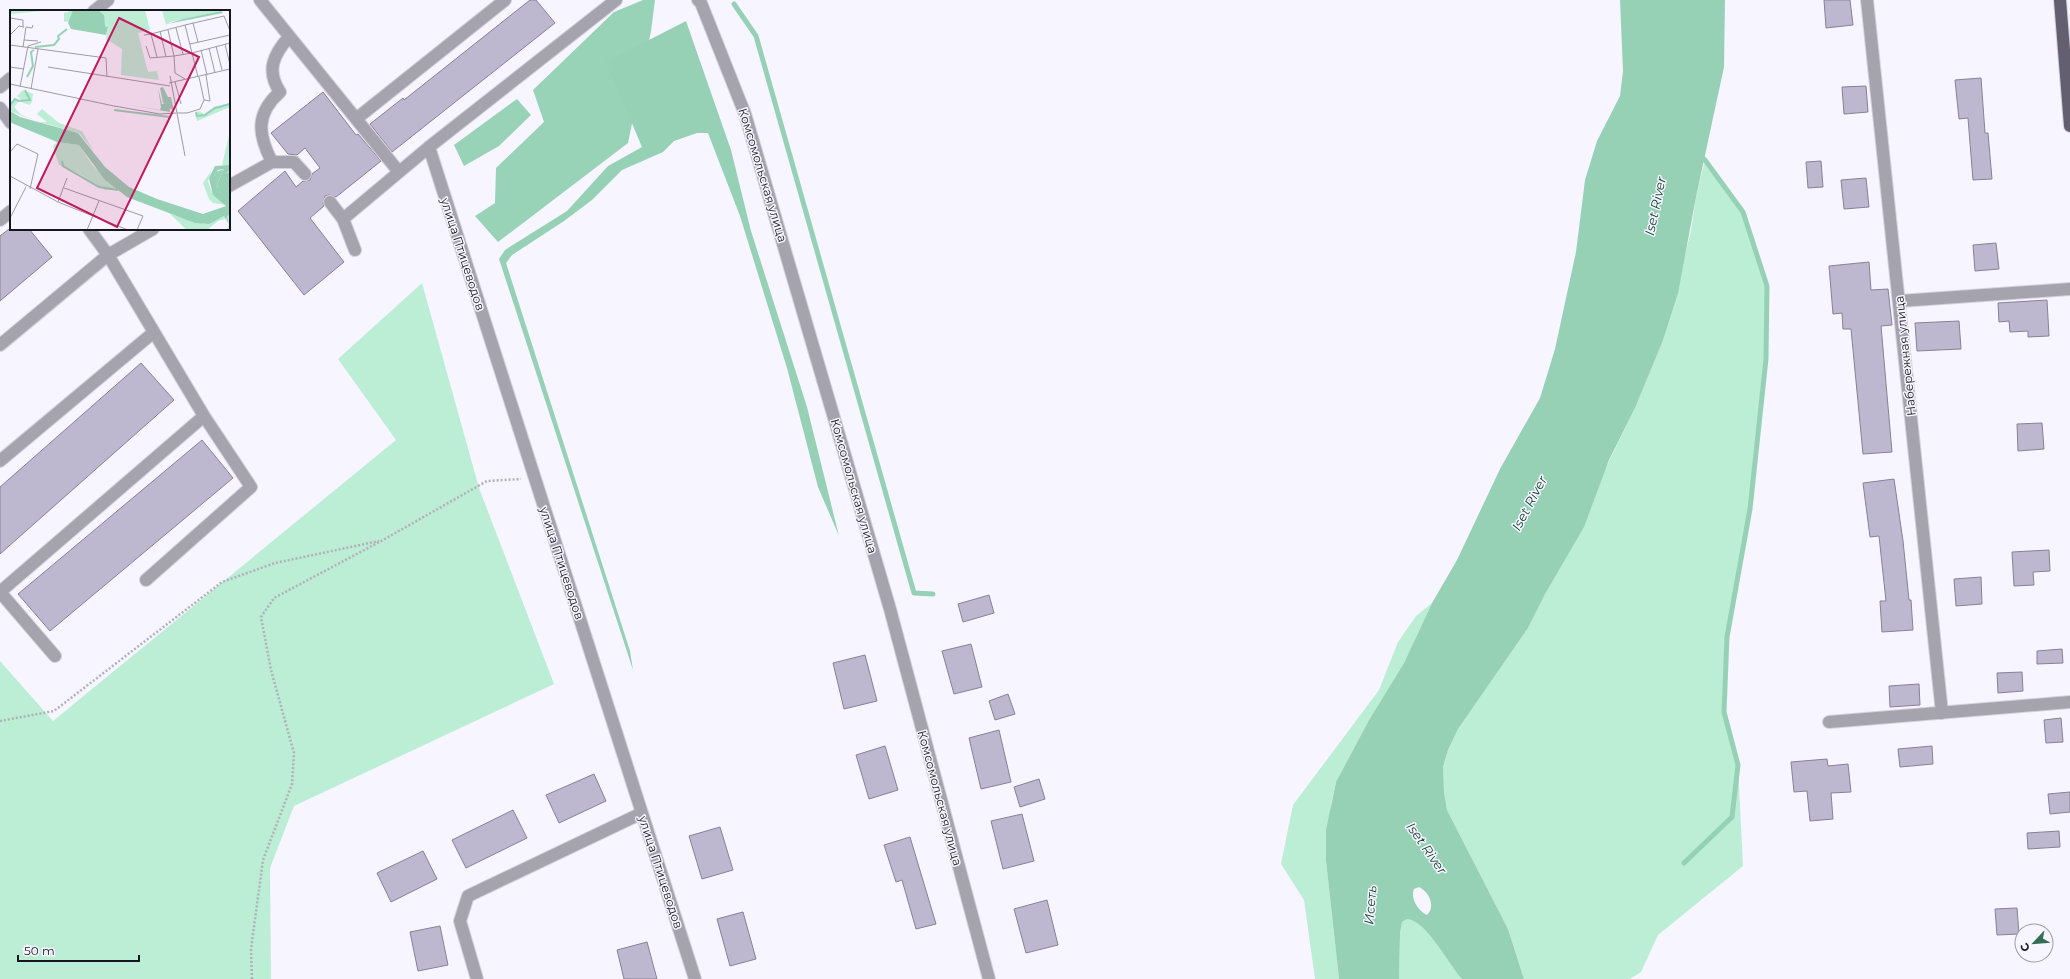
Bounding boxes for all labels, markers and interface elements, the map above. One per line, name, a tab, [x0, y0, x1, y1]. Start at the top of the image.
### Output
inset map	[10, 10, 230, 230]
street label: Комсомольская улица	[735, 106, 791, 244]
water label: Iset River	[1641, 174, 1669, 237]
street label: улица Птицеводов	[437, 195, 488, 312]
street label: Набережная улица	[1891, 295, 1919, 417]
street label: Комсомольская улица	[828, 417, 880, 555]
water label: Iset River	[1508, 472, 1550, 533]
street label: улица Птицеводов	[536, 504, 587, 621]
street label: Комсомольская улица	[915, 729, 965, 867]
street label: улица Птицеводов	[635, 813, 686, 930]
water label: Iset River	[1403, 819, 1451, 878]
water label: Исеть	[1360, 885, 1380, 925]
north arrow	[2014, 923, 2054, 963]
scale bar	[18, 937, 139, 963]
text: С	[2017, 941, 2033, 954]
text: 50 m	[24, 943, 55, 958]

